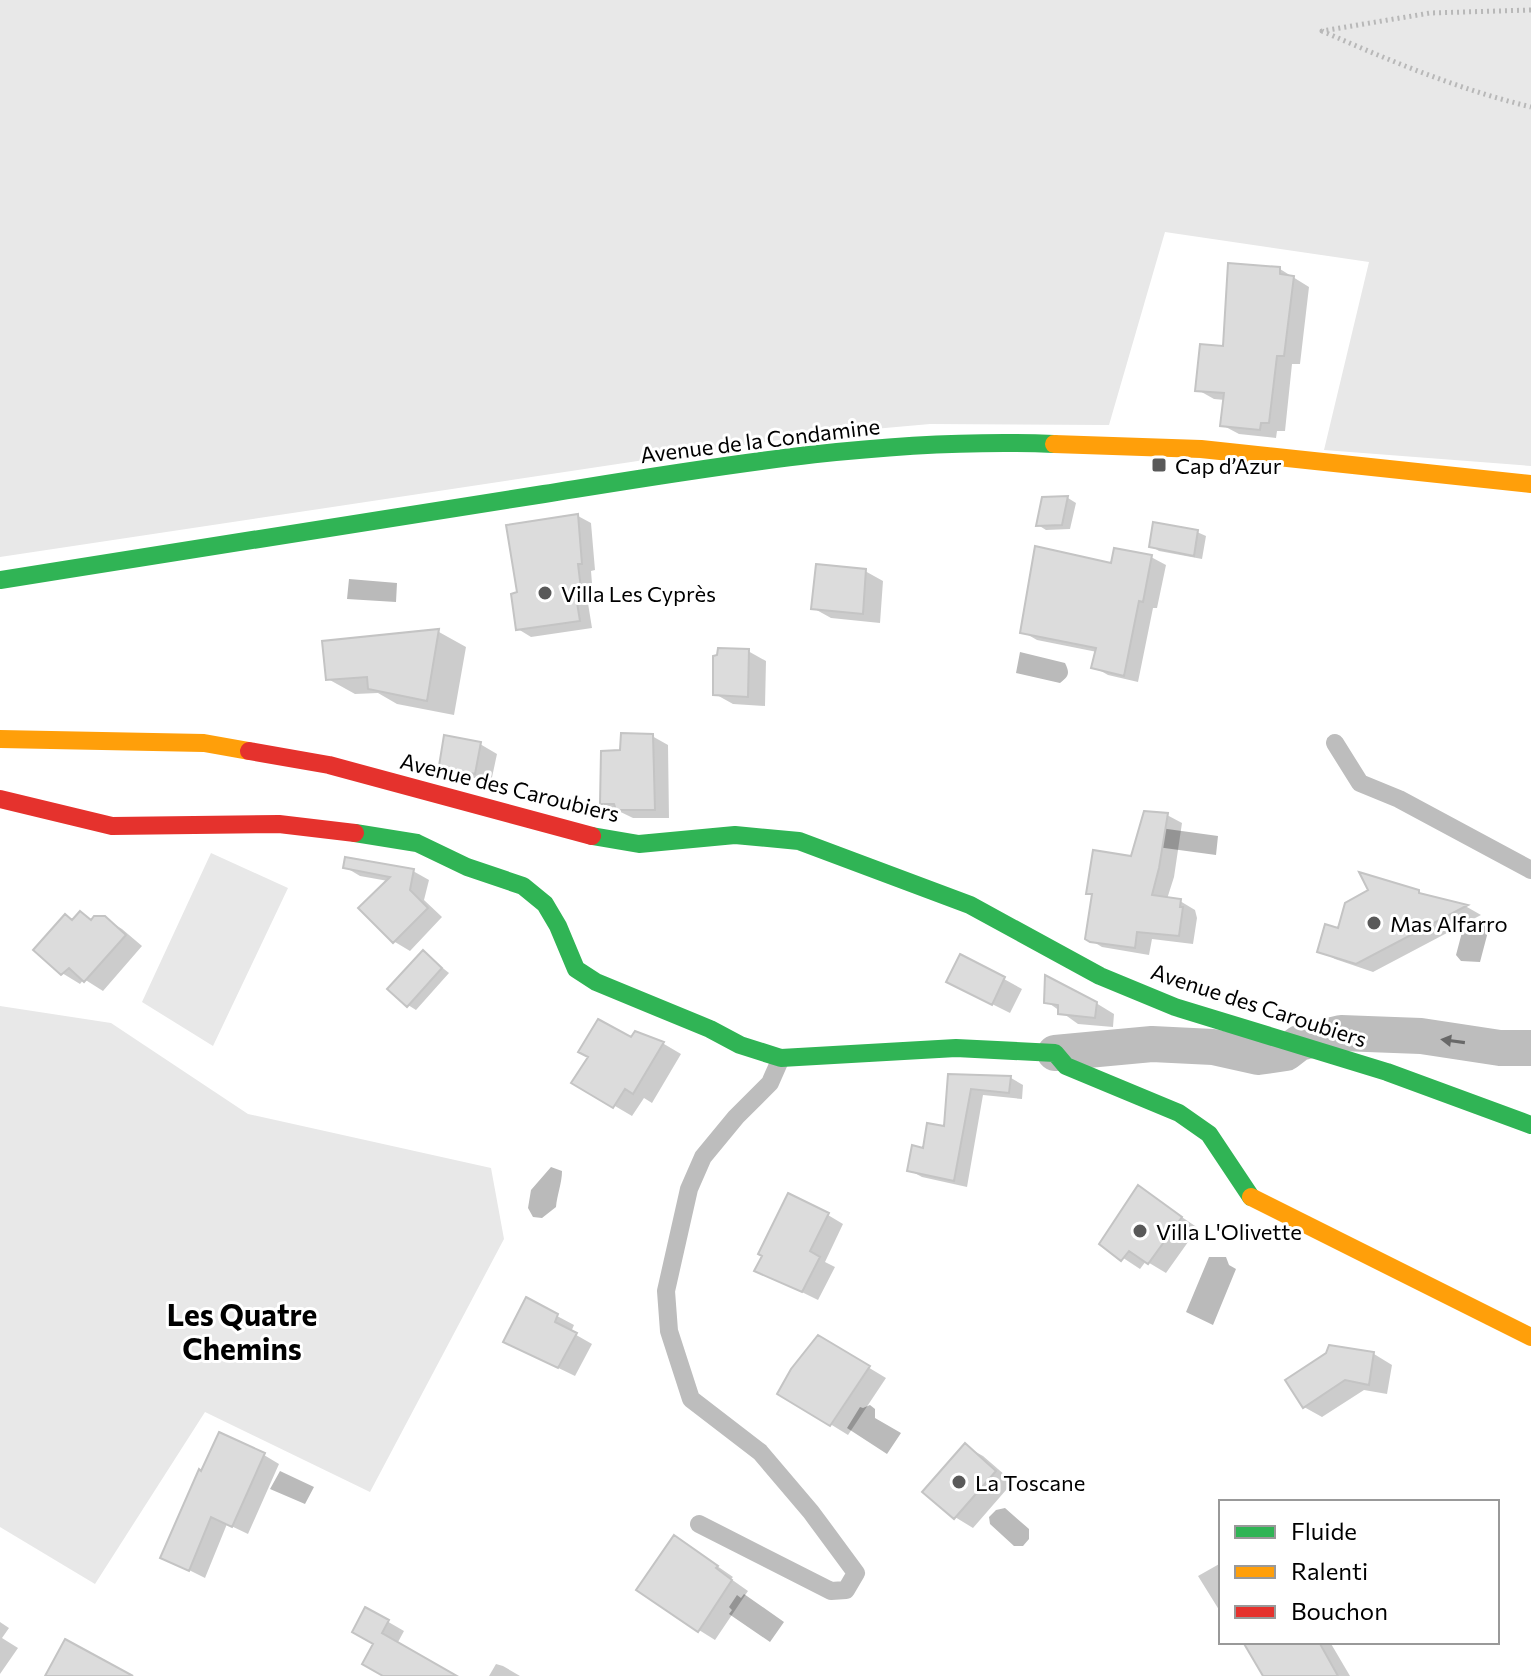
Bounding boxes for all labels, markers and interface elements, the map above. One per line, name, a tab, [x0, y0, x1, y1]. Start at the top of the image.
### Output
street label: Avenue de la Condamine	[639, 412, 881, 468]
place label: Cap d’Azur	[1175, 452, 1282, 479]
marker: Cap d’Azur	[1150, 456, 1168, 474]
place label: Villa Les Cyprès	[561, 580, 716, 607]
marker: Villa Les Cyprès	[536, 584, 554, 602]
street label: Avenue des Caroubiers	[397, 747, 623, 827]
place label: Mas Alfarro	[1390, 910, 1508, 937]
marker: Mas Alfarro	[1365, 914, 1383, 932]
street label: Avenue des Caroubiers	[1148, 957, 1370, 1053]
one-way arrow	[1441, 1034, 1466, 1047]
place label: Villa L'Olivette	[1156, 1218, 1302, 1245]
marker: Villa L'Olivette	[1131, 1222, 1149, 1240]
district label: Les Quatre Chemins	[167, 1295, 317, 1366]
place label: La Toscane	[975, 1469, 1085, 1496]
marker: La Toscane	[950, 1473, 968, 1491]
legend	[1219, 1500, 1499, 1644]
text: Fluide	[1291, 1516, 1357, 1545]
text: Ralenti	[1291, 1556, 1368, 1585]
text: Bouchon	[1291, 1596, 1388, 1625]

